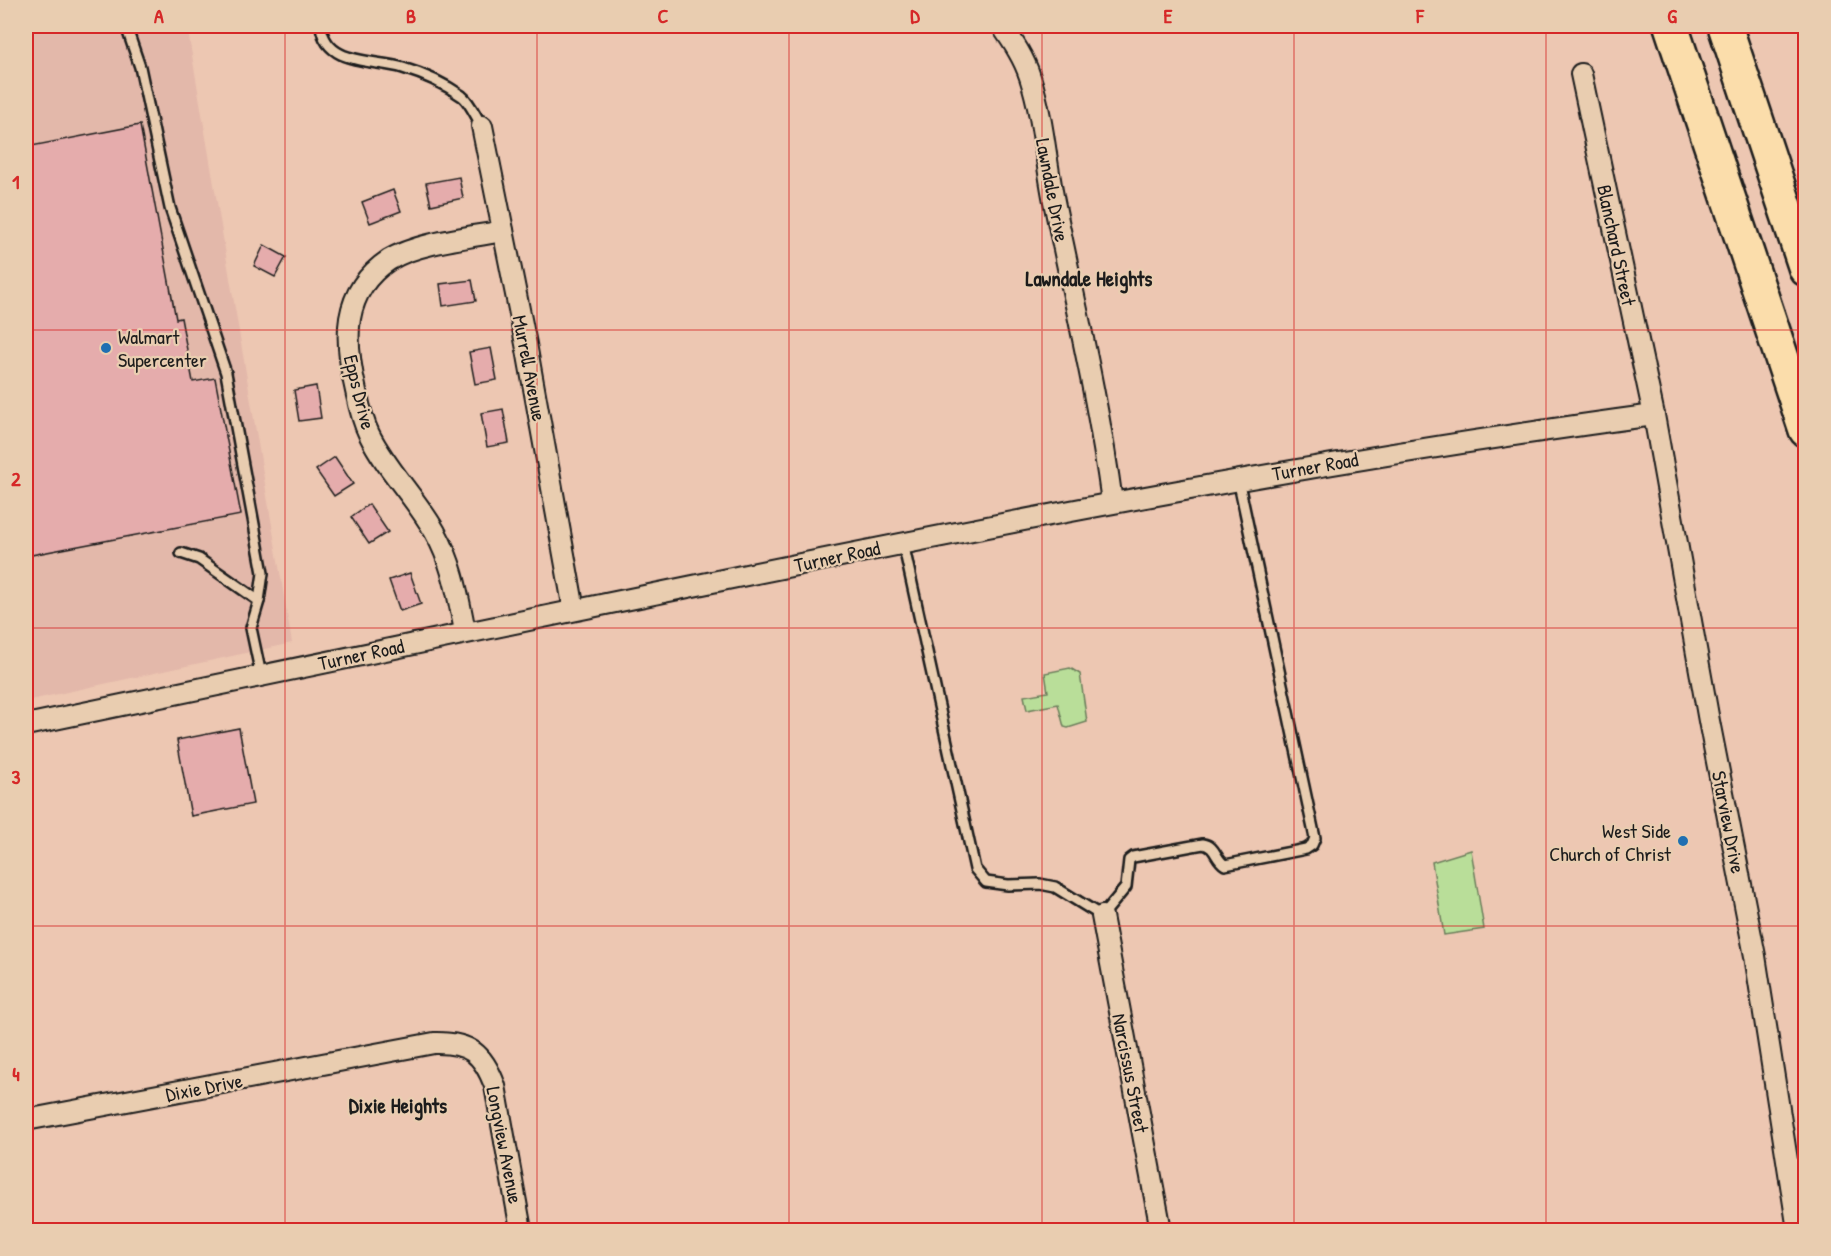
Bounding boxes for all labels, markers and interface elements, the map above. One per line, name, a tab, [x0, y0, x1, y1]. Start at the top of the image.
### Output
text: A	[154, 2, 164, 29]
text: B	[406, 2, 416, 29]
text: C	[658, 2, 669, 29]
text: D	[910, 2, 920, 29]
text: E	[1164, 2, 1173, 29]
text: F	[1415, 2, 1425, 29]
text: G	[1667, 2, 1677, 29]
street label: Lawndale Drive	[1030, 136, 1076, 244]
text: 1	[12, 168, 20, 195]
street label: Blanchard Street	[1591, 182, 1643, 309]
district label: Lawndale Heights	[1026, 264, 1152, 294]
street label: Murrell Avenue	[507, 313, 553, 423]
place label: Walmart Supercenter	[118, 323, 207, 373]
marker: Walmart Supercenter	[99, 341, 113, 355]
street label: Epps Drive	[338, 352, 382, 432]
street label: Turner Road	[1270, 445, 1360, 487]
text: 2	[11, 465, 21, 492]
street label: Turner Road	[792, 534, 883, 578]
street label: Turner Road	[316, 632, 407, 676]
text: 3	[12, 763, 21, 790]
street label: Starview Drive	[1706, 769, 1752, 875]
place label: West Side Church of Christ	[1549, 817, 1672, 867]
marker: West Side Church of Christ	[1676, 834, 1690, 848]
street label: Narcissus Street	[1106, 1011, 1156, 1136]
text: 4	[12, 1060, 20, 1087]
street label: Dixie Drive	[163, 1066, 245, 1108]
street label: Longview Avenue	[480, 1084, 530, 1206]
district label: Dixie Heights	[349, 1091, 447, 1121]

